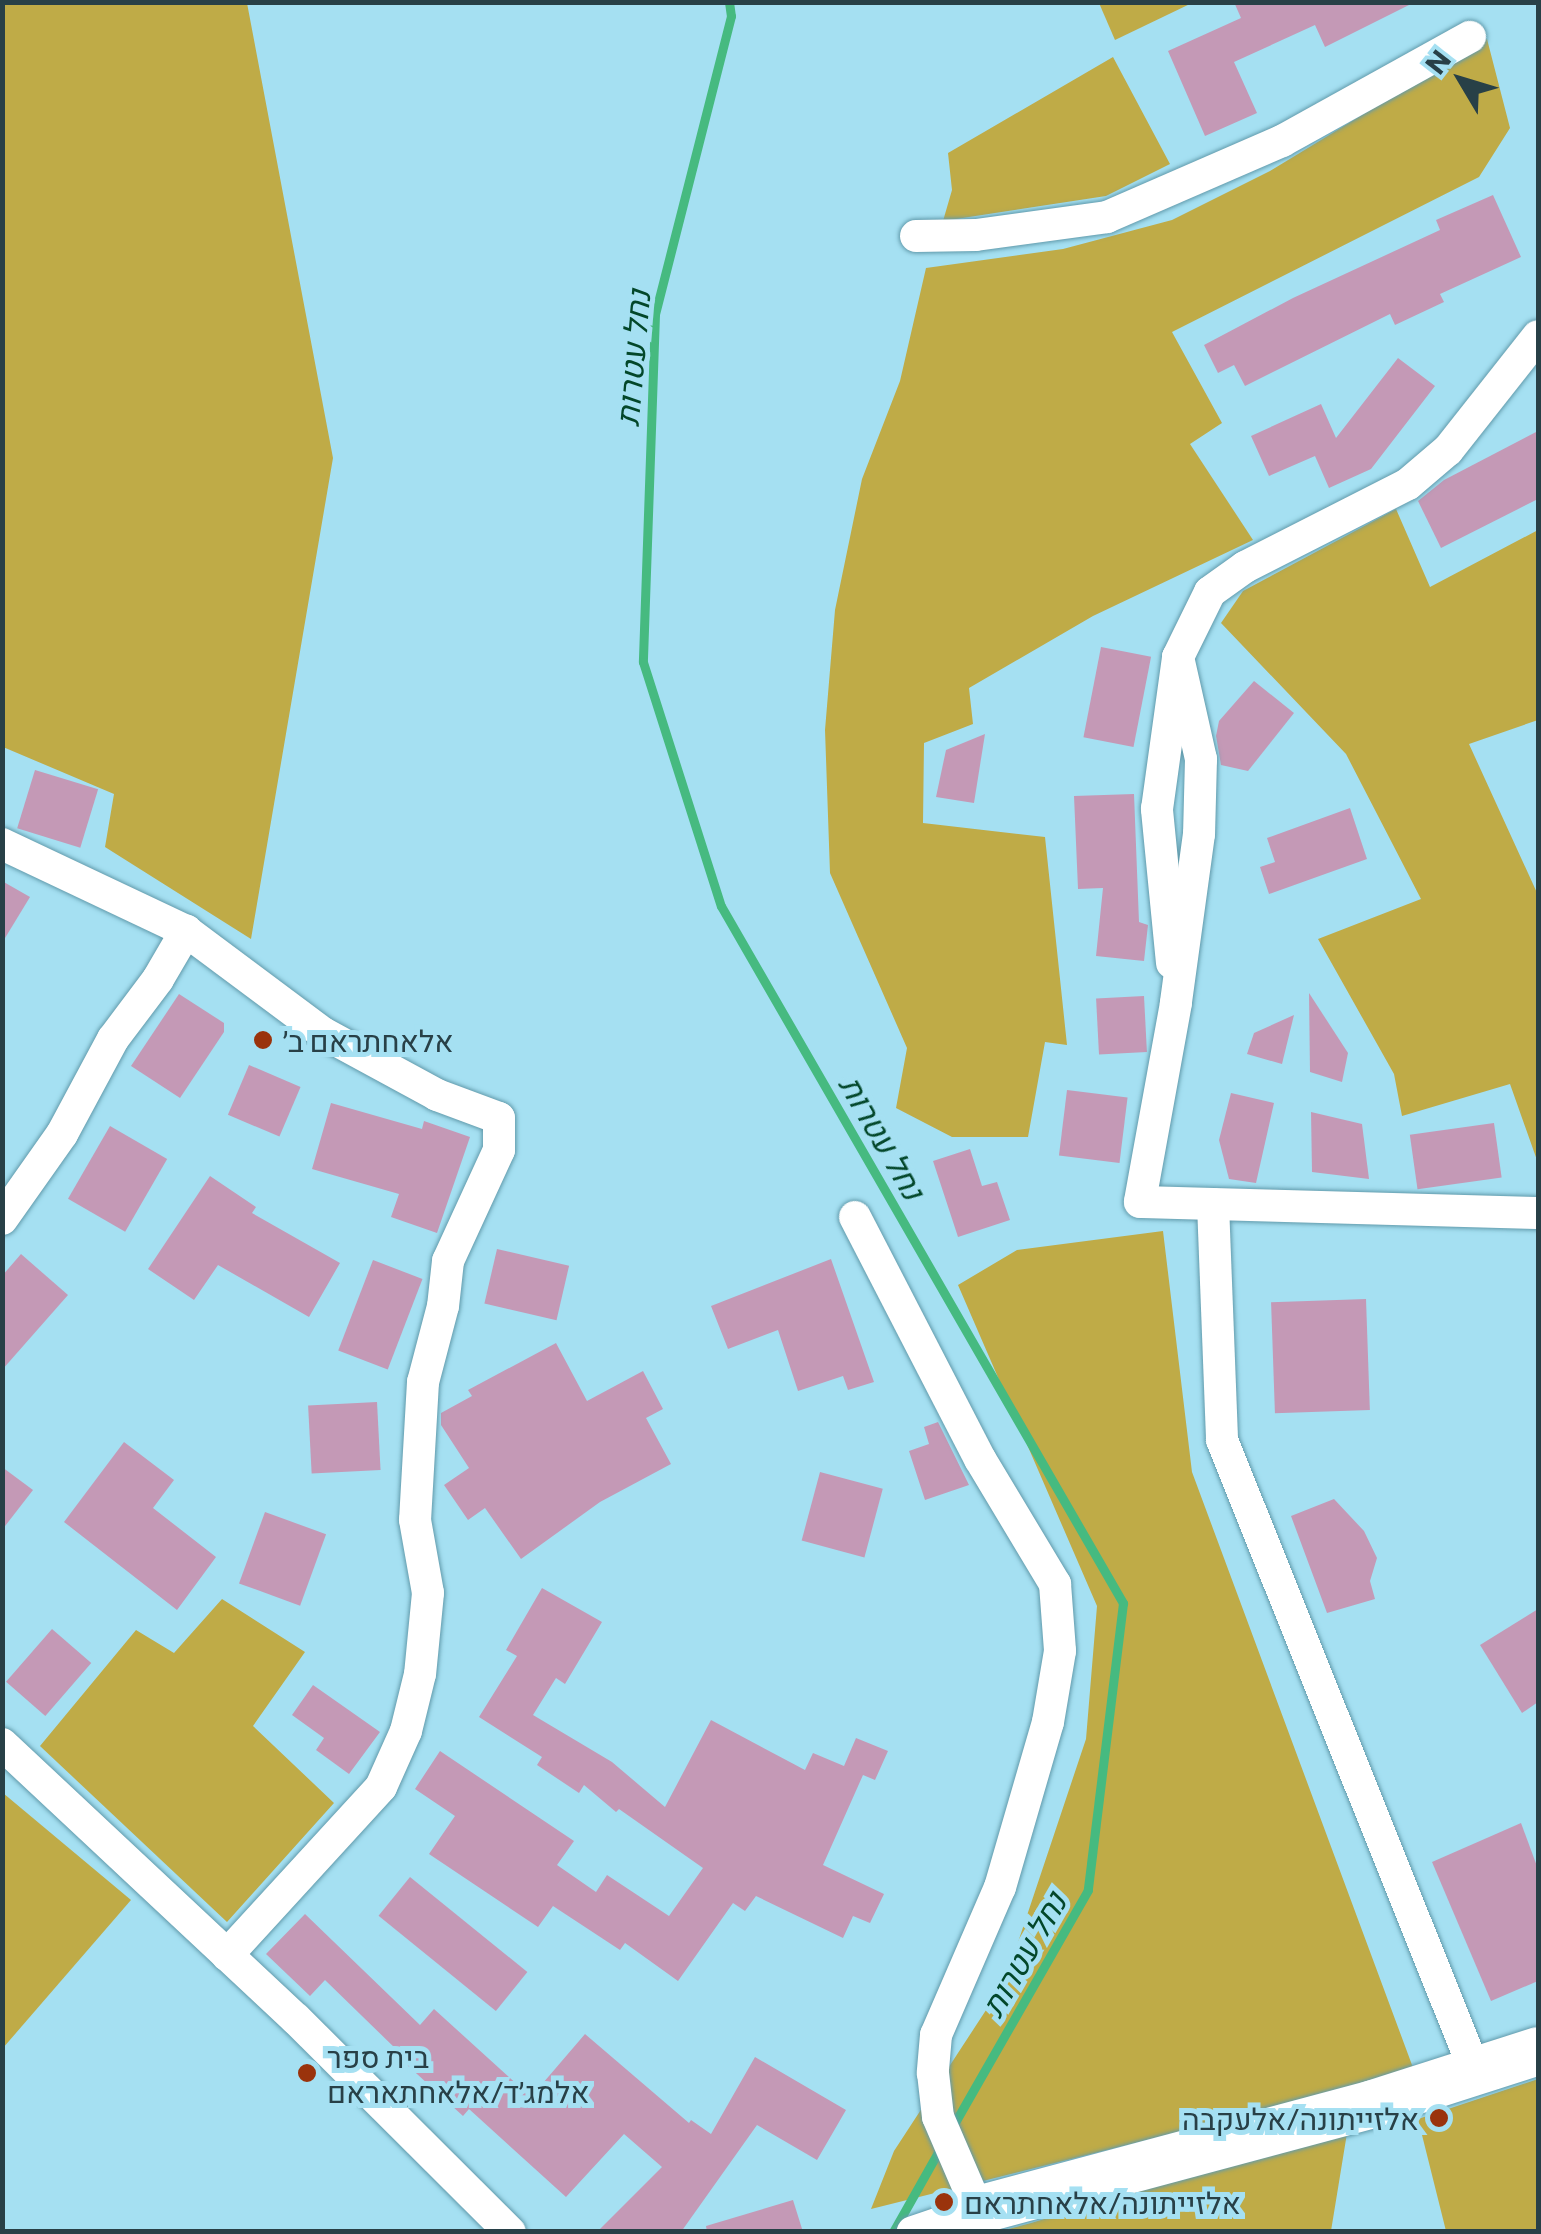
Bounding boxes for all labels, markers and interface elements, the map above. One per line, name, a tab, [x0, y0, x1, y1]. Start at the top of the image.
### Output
north arrow	[1411, 30, 1511, 130]
text: N	[1417, 43, 1457, 80]
water label: נחל עטרות	[607, 288, 657, 428]
place label: אלאחתראם ב׳	[283, 1022, 453, 1058]
marker: אלאחתראם ב׳	[252, 1029, 274, 1051]
water label: נחל עטרות	[832, 1068, 934, 1206]
water label: נחל עטרות	[972, 1885, 1074, 2023]
place label: בית ספר אלמג׳ד/אלאחתאראם	[327, 2038, 589, 2108]
marker: בית ספר אלמג׳ד/אלאחתאראם	[296, 2062, 318, 2084]
place label: אלזייתונה/אלעקבה	[1182, 2100, 1419, 2136]
marker: אלזייתונה/אלעקבה	[1428, 2107, 1450, 2129]
place label: אלזייתונה/אלאחתראם	[964, 2184, 1241, 2220]
marker: אלזייתונה/אלאחתראם	[933, 2191, 955, 2213]

